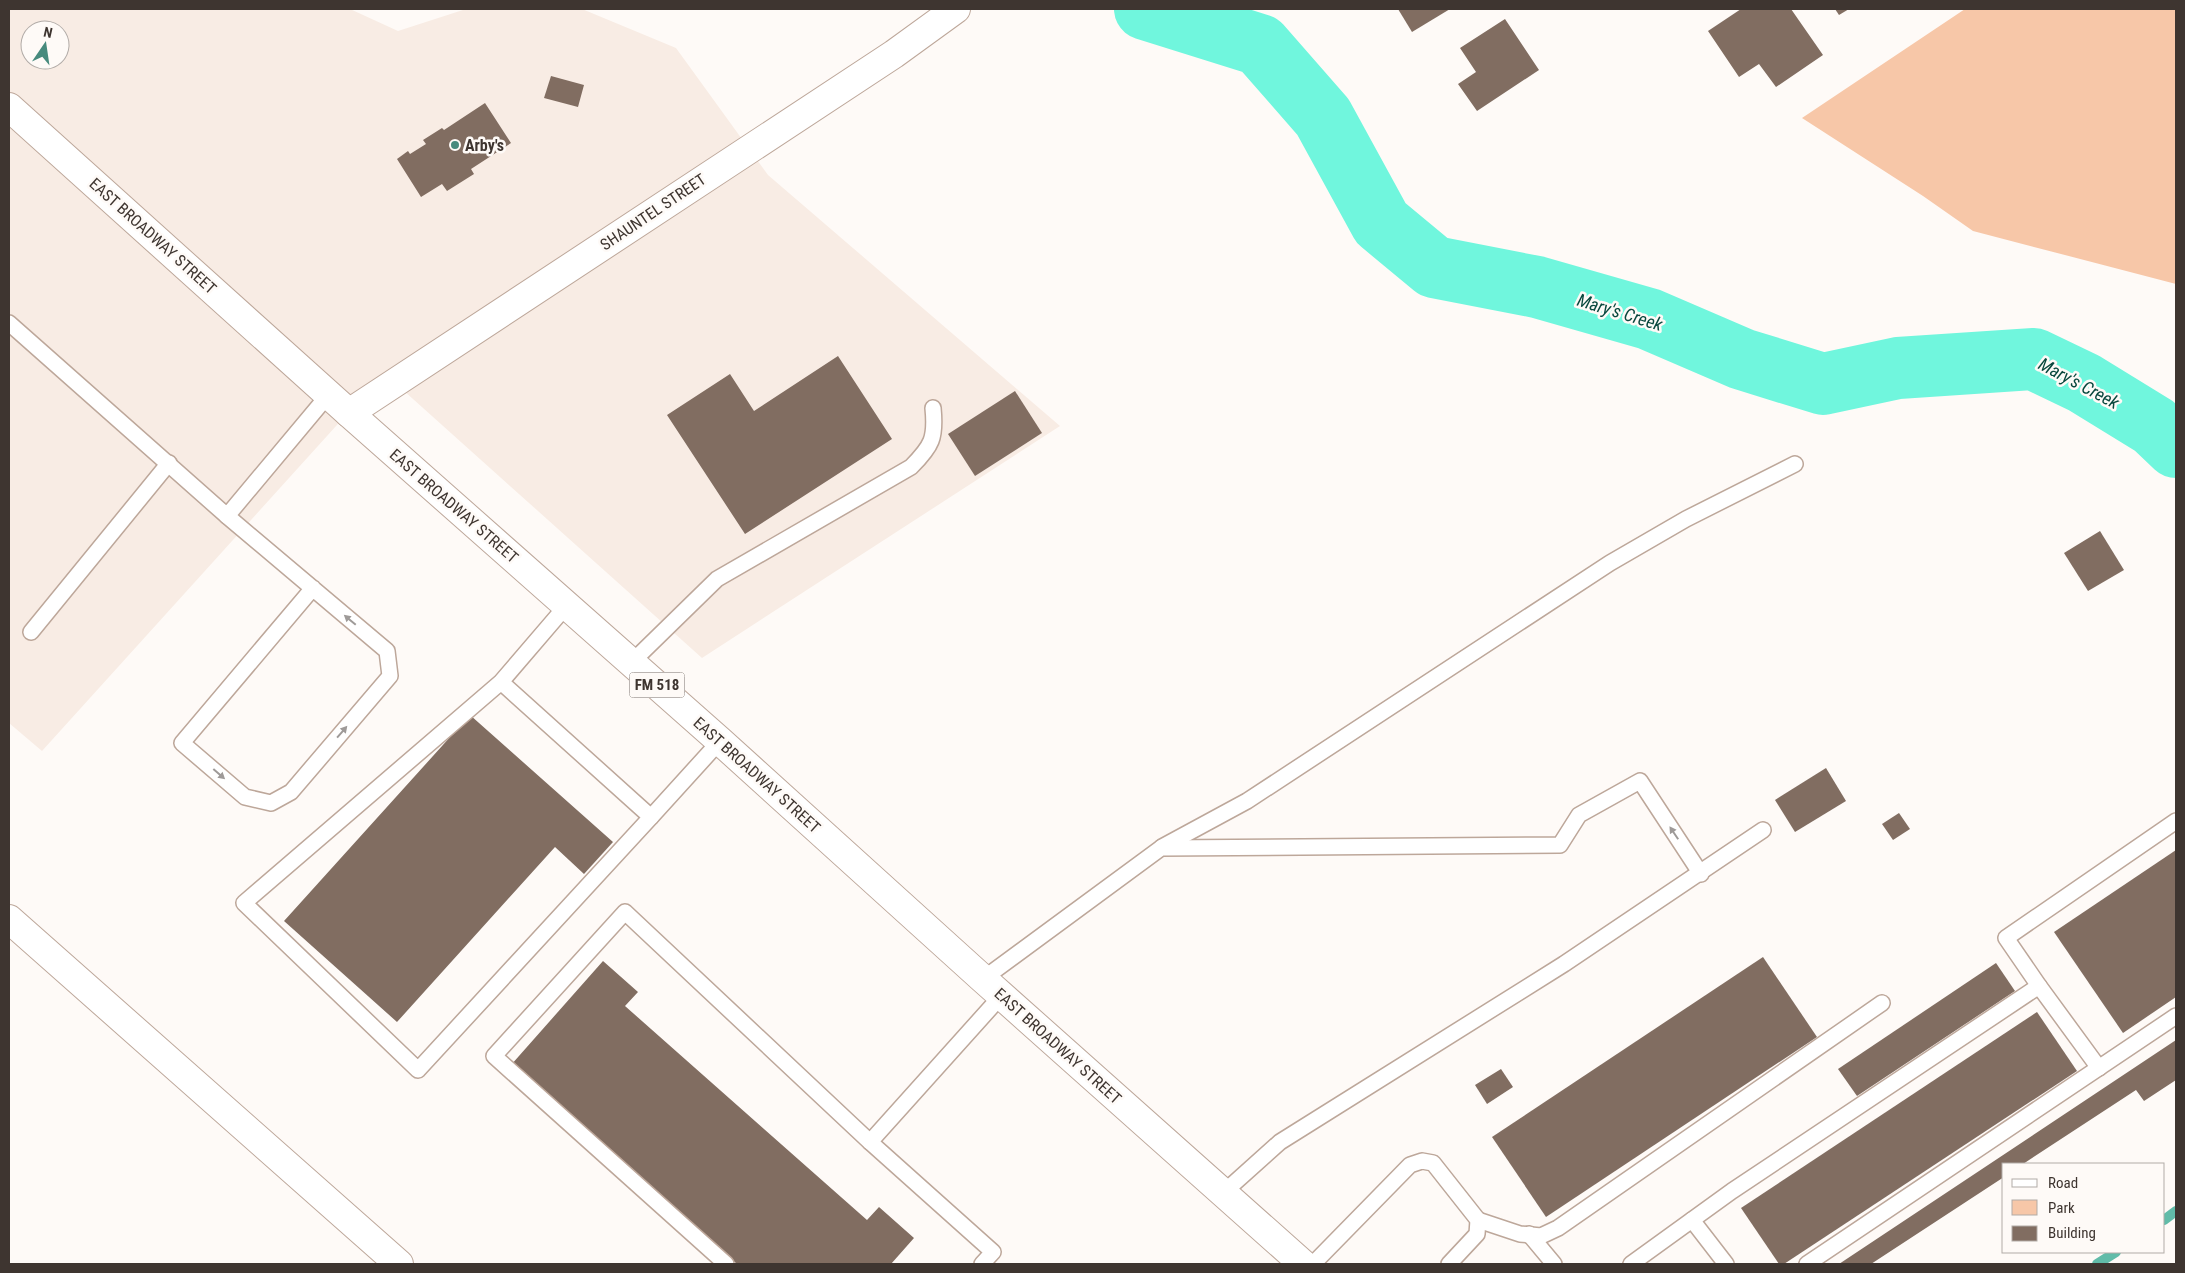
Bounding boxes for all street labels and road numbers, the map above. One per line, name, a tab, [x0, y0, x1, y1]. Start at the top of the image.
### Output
street label: SHAUNTEL STREET	[597, 170, 709, 254]
street label: EAST BROADWAY STREET	[86, 174, 220, 298]
street label: EAST BROADWAY STREET	[386, 445, 522, 567]
road number: FM 518	[630, 672, 684, 698]
street label: EAST BROADWAY STREET	[690, 713, 824, 837]
street label: EAST BROADWAY STREET	[991, 984, 1125, 1108]

